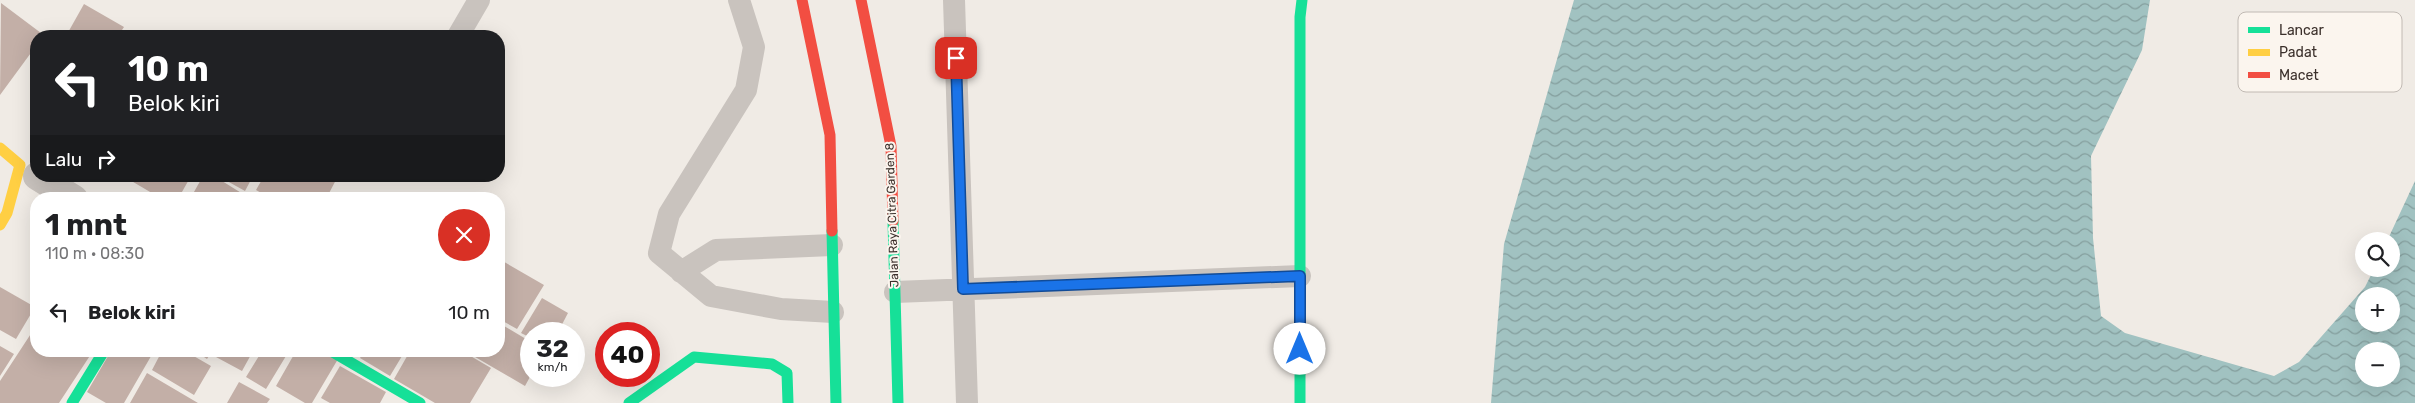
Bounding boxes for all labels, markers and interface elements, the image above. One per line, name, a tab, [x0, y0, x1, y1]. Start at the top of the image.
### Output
legend	[2238, 12, 2402, 92]
text: Lancar	[2279, 22, 2325, 39]
pin	[935, 37, 977, 79]
icon: arrive	[942, 44, 970, 72]
text: Padat	[2279, 44, 2318, 61]
text: 10 m	[128, 48, 209, 90]
icon: left	[45, 50, 110, 115]
text: Macet	[2279, 67, 2319, 84]
text: Belok kiri	[128, 90, 220, 117]
street label: Jalan Raya Citra Garden 8	[882, 142, 902, 288]
icon: right	[92, 145, 120, 173]
text: Lalu	[45, 148, 82, 171]
text: 1 mnt	[45, 207, 127, 243]
button: close	[438, 209, 490, 261]
map controls	[2355, 232, 2400, 387]
button: search	[2355, 232, 2400, 277]
text: 110 m · 08:30	[45, 244, 144, 263]
button: +	[2355, 287, 2400, 332]
icon: left	[45, 298, 73, 326]
text: Belok kiri	[88, 301, 175, 324]
text: 10 m	[448, 301, 490, 324]
speed limit sign: 40	[595, 322, 660, 387]
position arrow	[1273, 322, 1325, 374]
text: 32	[536, 334, 569, 363]
button: −	[2355, 342, 2400, 387]
text: km/h	[538, 360, 567, 374]

